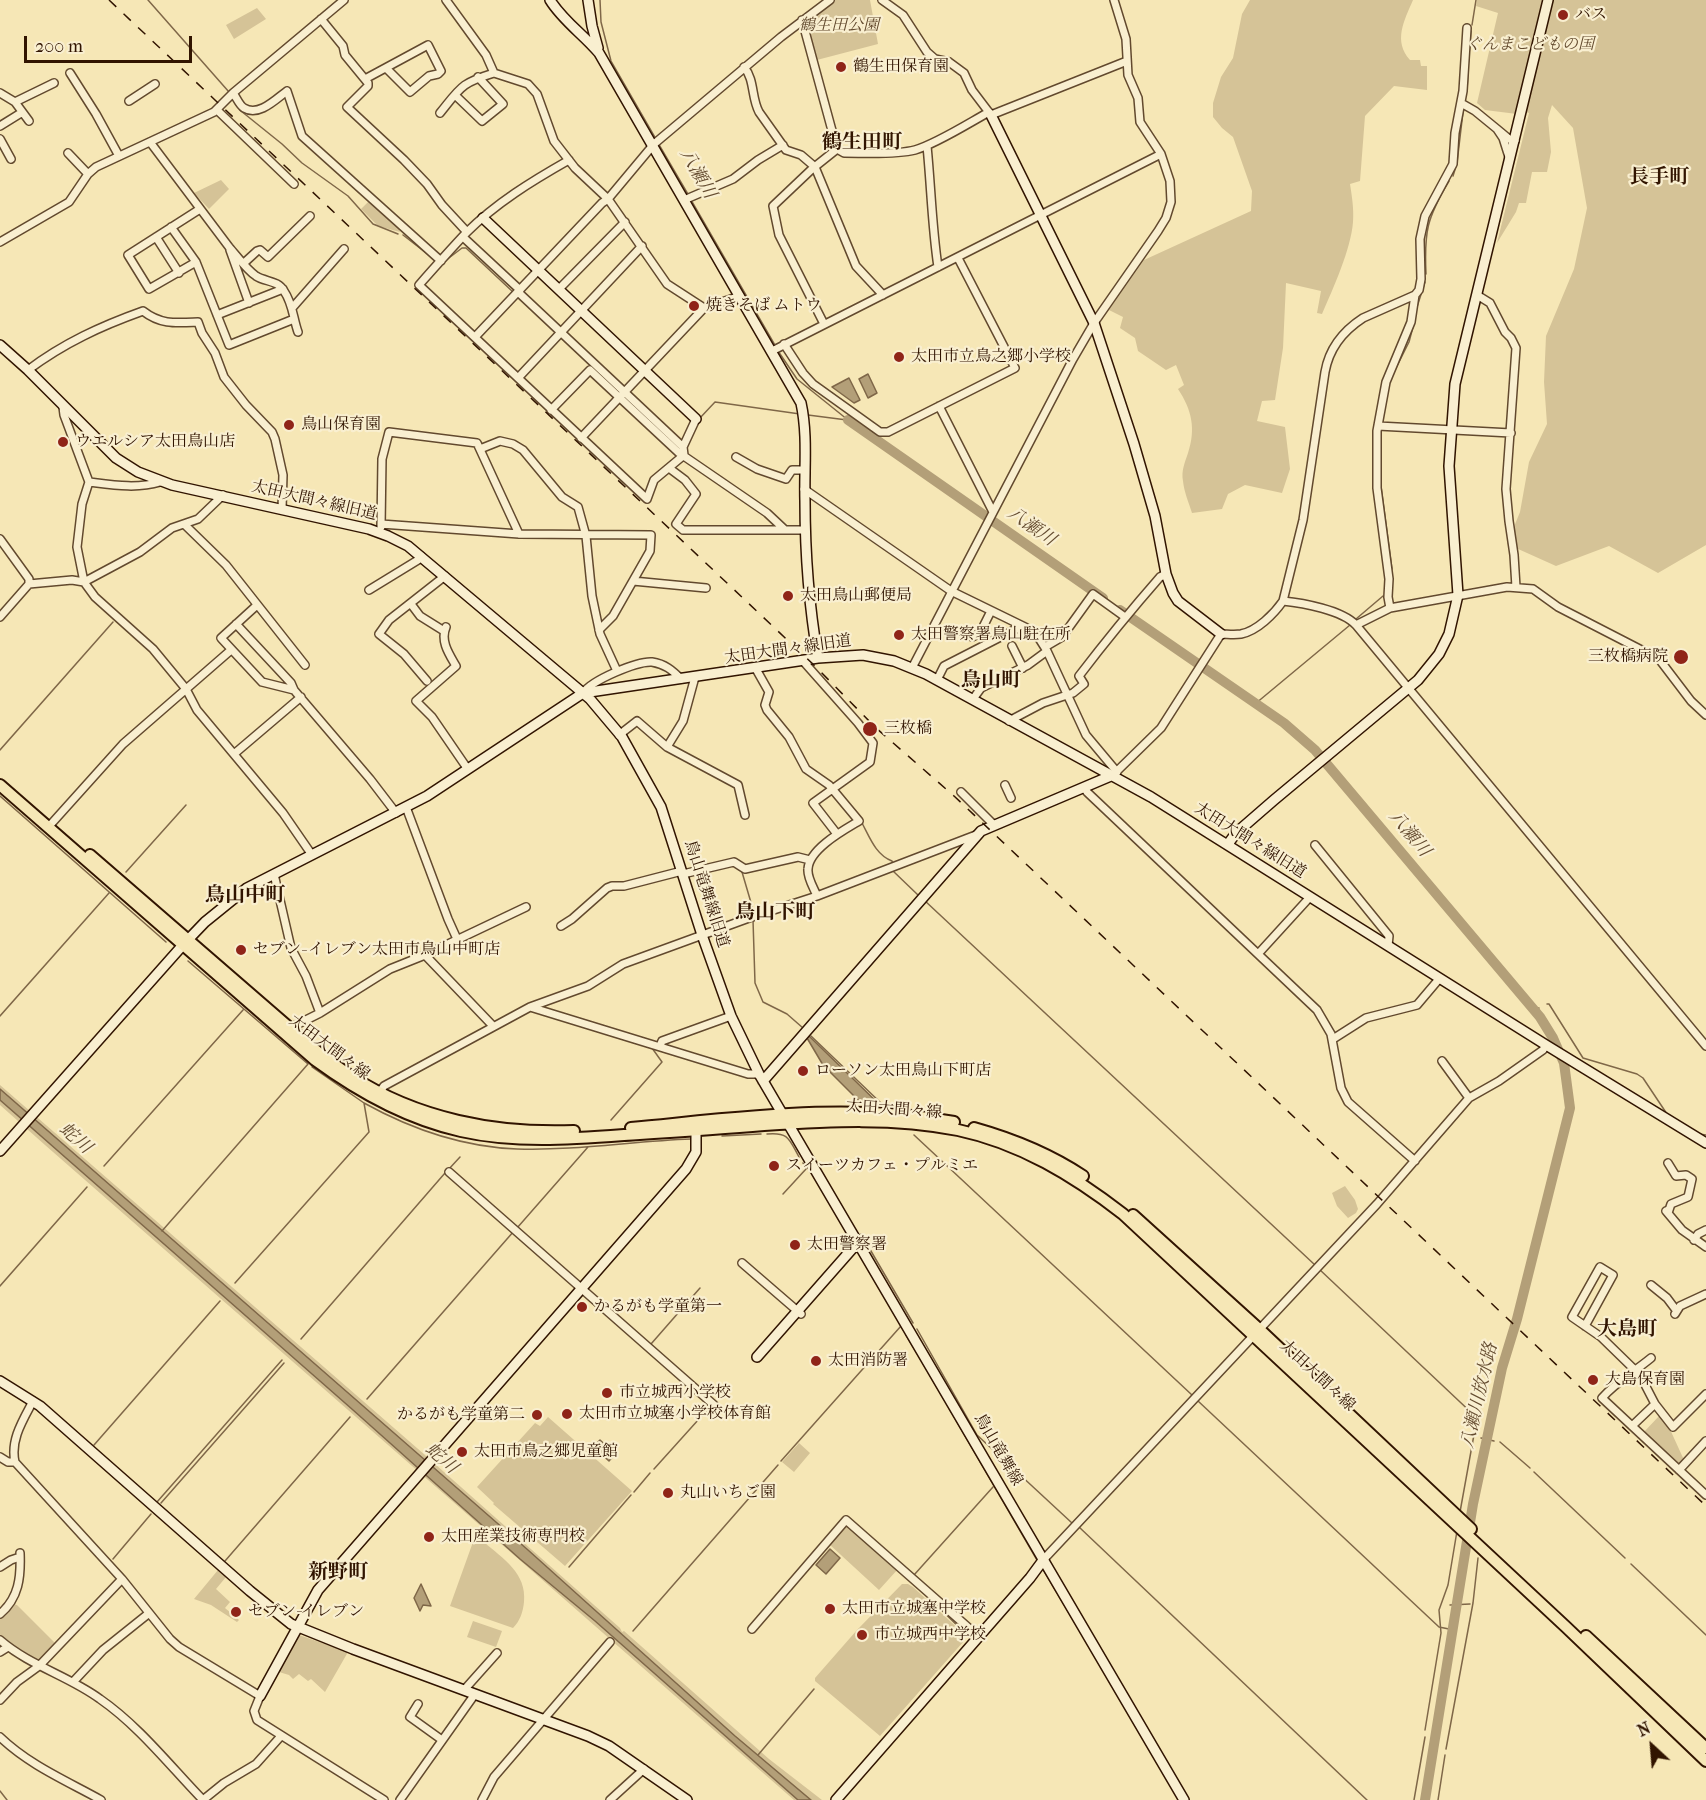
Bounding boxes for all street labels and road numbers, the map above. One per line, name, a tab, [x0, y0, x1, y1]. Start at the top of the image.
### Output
street label: 太田大間々線旧道	[249, 477, 379, 525]
street label: 太田大間々線旧道	[723, 632, 853, 668]
street label: 太田大間々線旧道	[1191, 799, 1309, 883]
street label: 鳥山竜舞線旧道	[680, 838, 732, 950]
street label: 太田大間々線	[285, 1011, 373, 1085]
street label: 太田大間々線	[845, 1097, 943, 1123]
street label: 太田大間々線	[1275, 1336, 1359, 1416]
street label: 鳥山竜舞線	[970, 1411, 1026, 1489]

